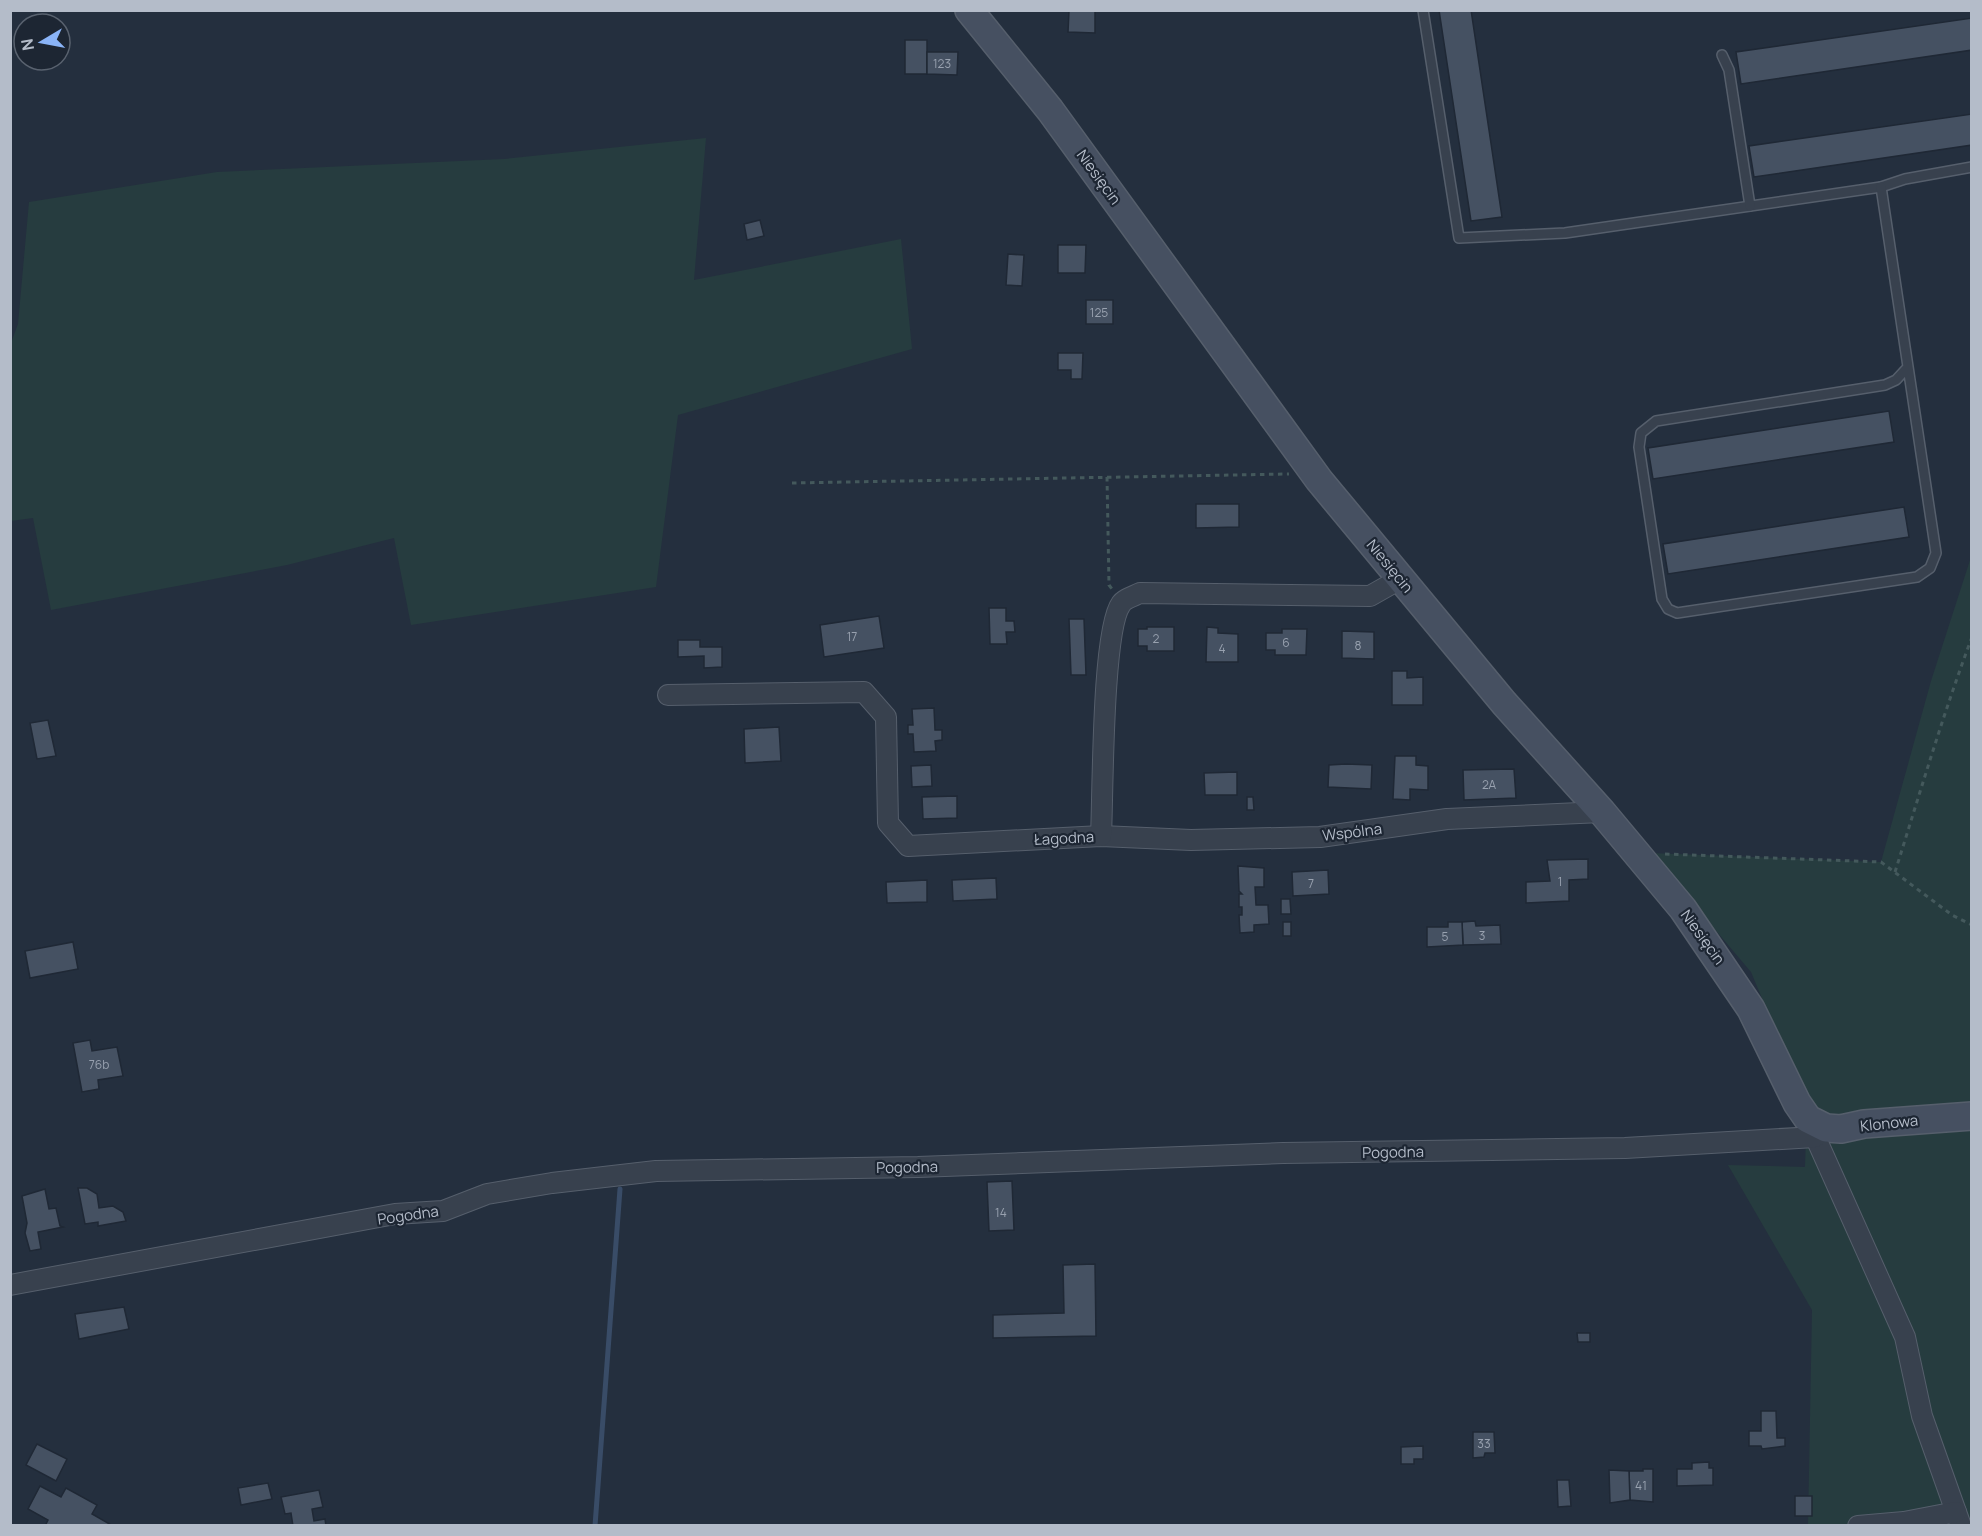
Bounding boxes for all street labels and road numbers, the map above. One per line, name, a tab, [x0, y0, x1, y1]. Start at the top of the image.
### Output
street label: Niesięcin	[1072, 145, 1126, 209]
street label: Niesięcin	[1362, 535, 1418, 597]
street label: Wspólna	[1321, 818, 1383, 846]
street label: Łagodna	[1033, 826, 1095, 850]
street label: Niesięcin	[1676, 905, 1730, 969]
street label: Klonowa	[1859, 1110, 1919, 1136]
street label: Pogodna	[1362, 1141, 1424, 1163]
street label: Pogodna	[876, 1156, 938, 1178]
street label: Pogodna	[376, 1200, 440, 1230]

